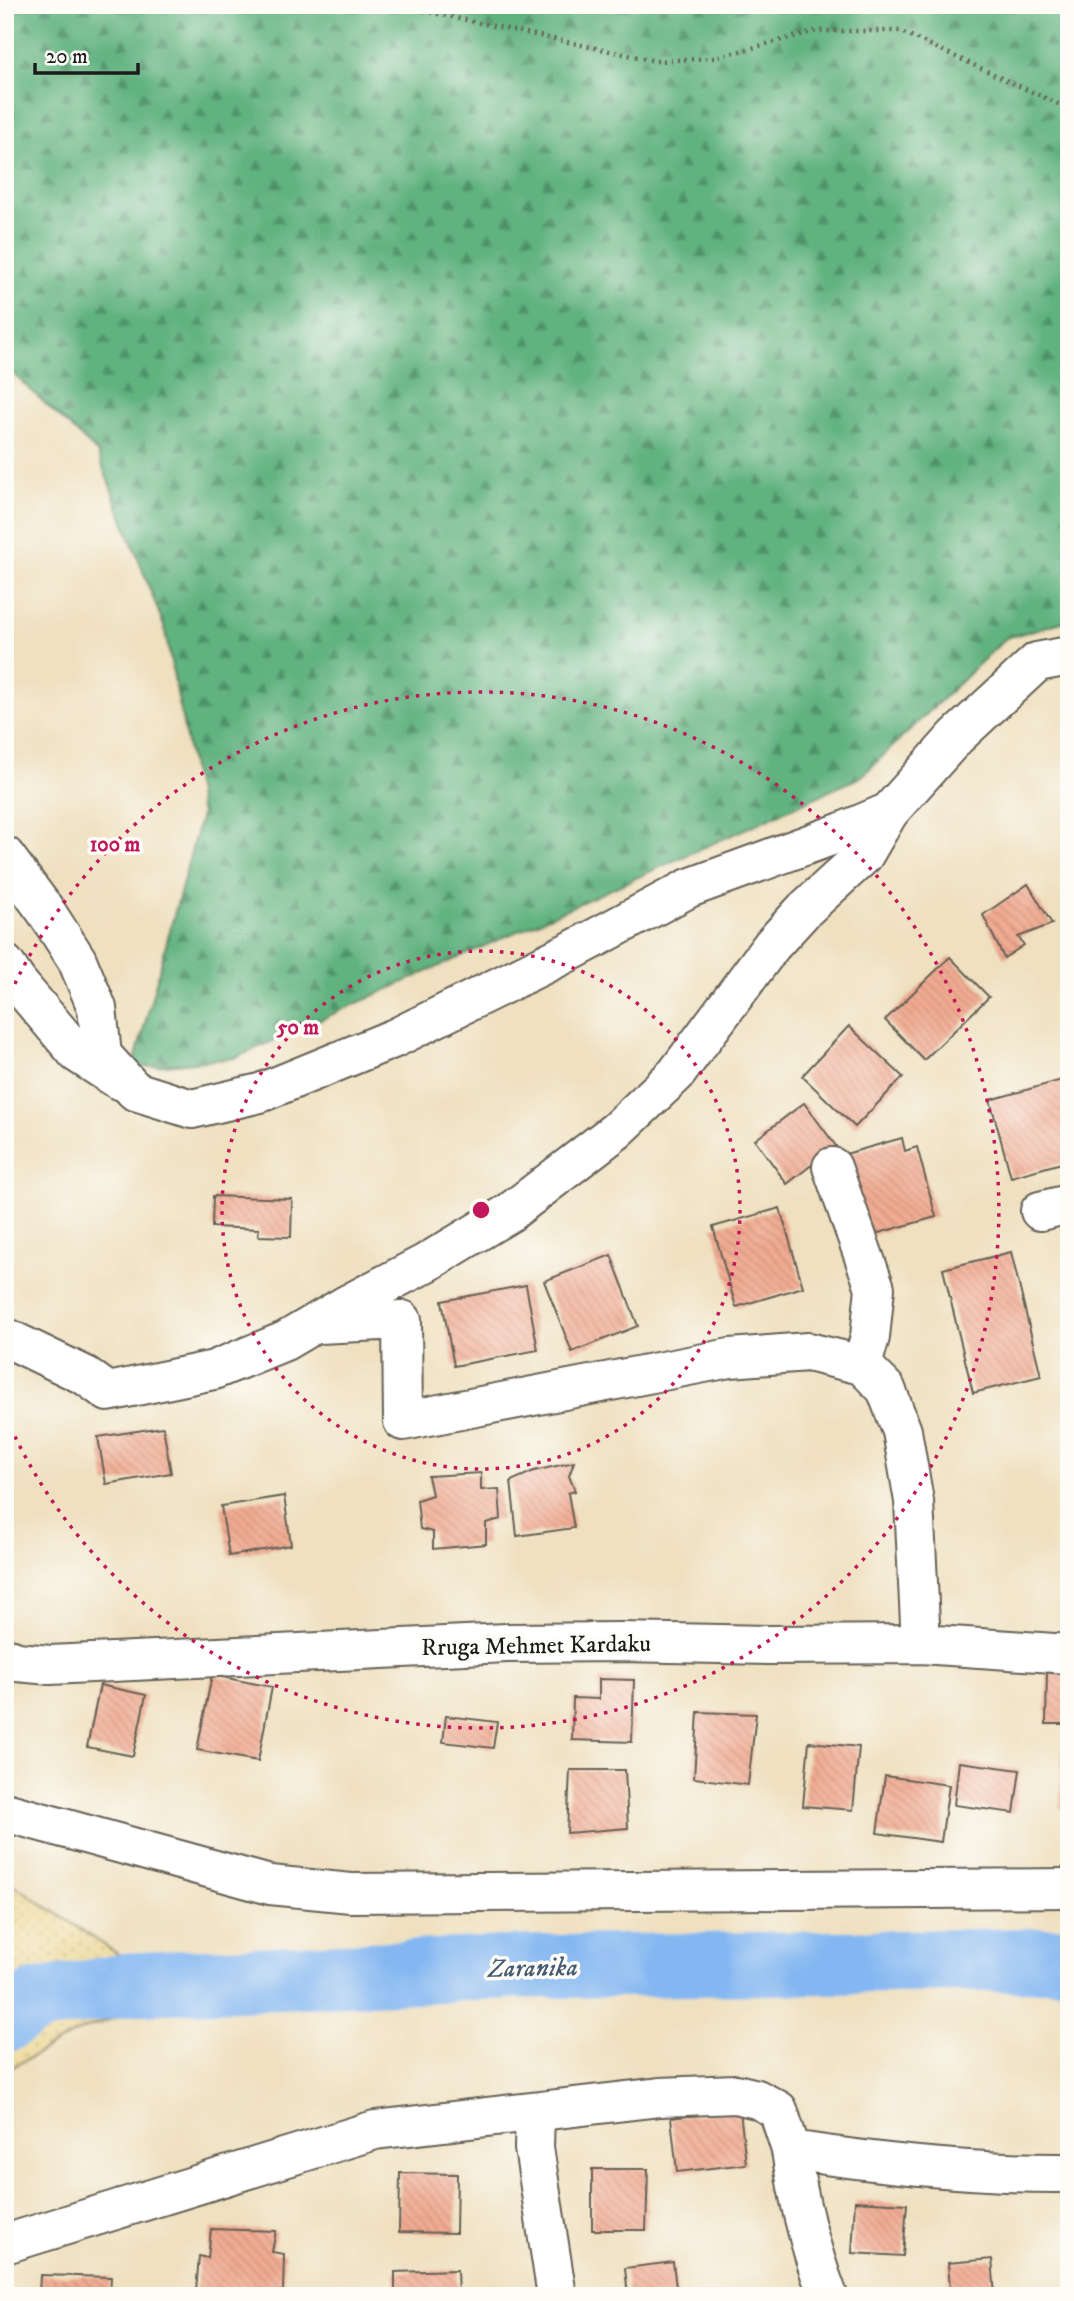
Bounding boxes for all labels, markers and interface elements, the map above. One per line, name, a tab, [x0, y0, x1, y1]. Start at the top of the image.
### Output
scale bar	[35, 32, 138, 76]
text: 20 m	[46, 44, 88, 70]
text: 100 m	[90, 832, 140, 858]
text: 50 m	[276, 1015, 319, 1041]
centre of rings	[469, 1198, 493, 1222]
street label: Rruga Mehmet Kardaku	[421, 1629, 651, 1663]
water label: Zaranika	[486, 1951, 578, 1986]

